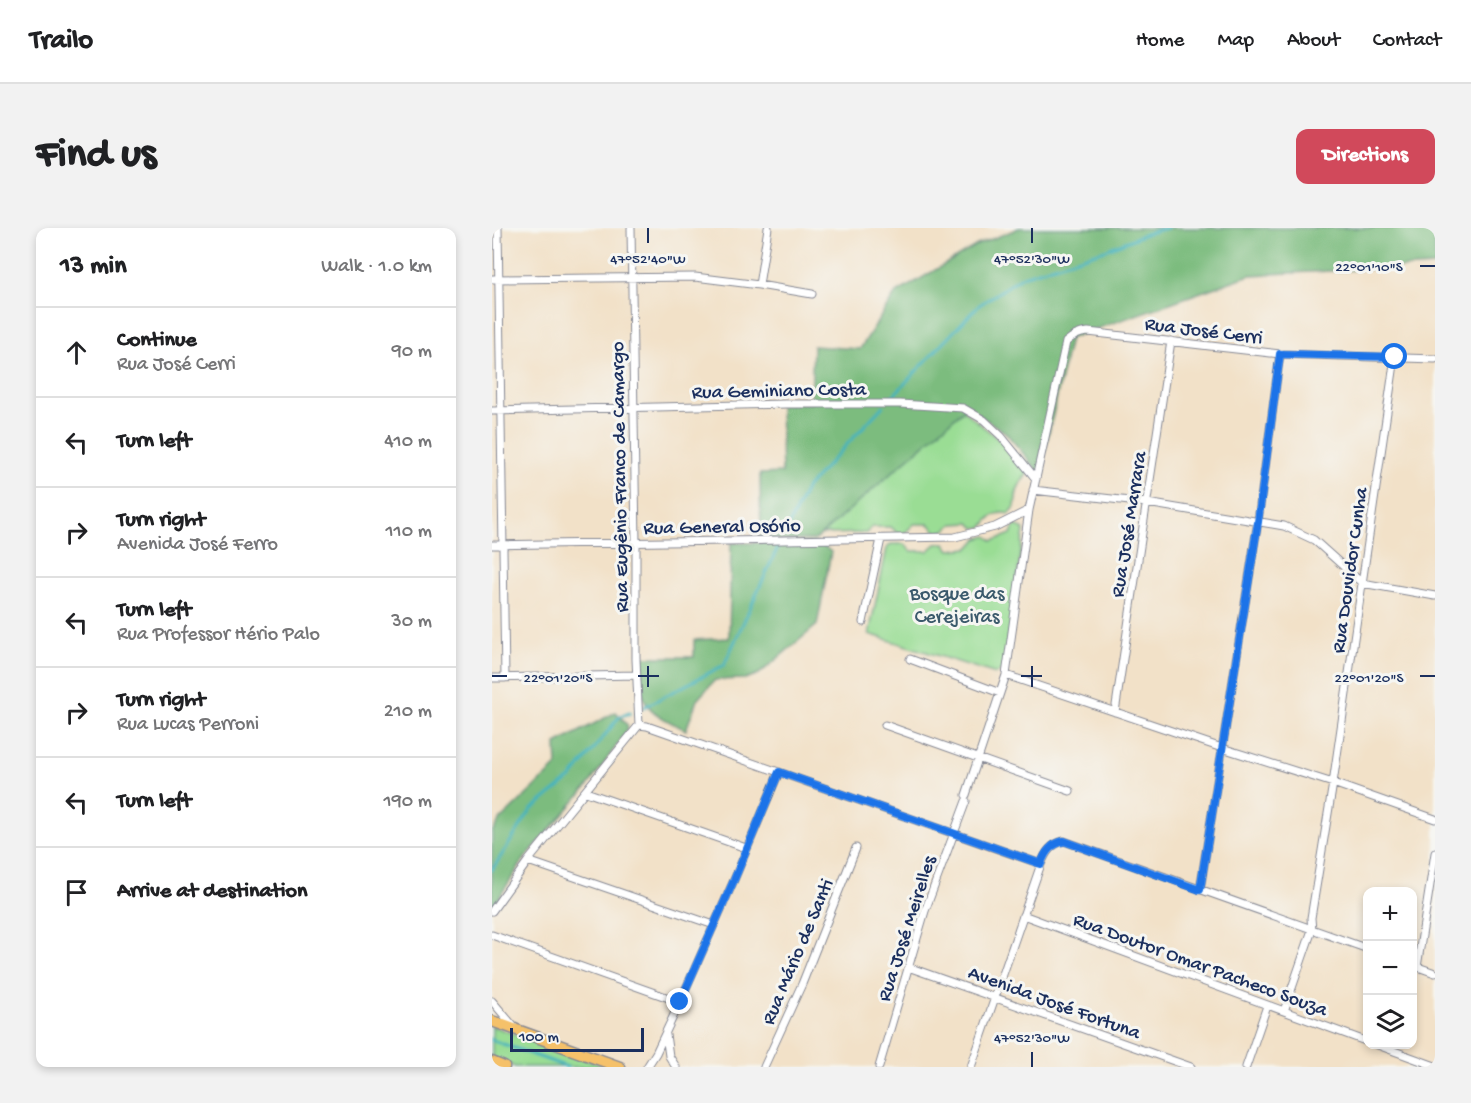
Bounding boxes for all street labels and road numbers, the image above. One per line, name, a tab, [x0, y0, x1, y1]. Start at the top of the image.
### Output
street label: Rua José Cerri	[1143, 314, 1264, 351]
street label: Rua Eugênio Franco de Camargo	[608, 341, 635, 613]
street label: Rua Geminiano Costa	[692, 379, 867, 406]
street label: Rua José Marrara	[1108, 449, 1153, 599]
street label: Rua Douvidor Cunha	[1328, 485, 1375, 655]
street label: Rua General Osório	[643, 516, 801, 541]
street label: Rua José Meirelles	[874, 853, 943, 1005]
street label: Rua Mário de Santi	[758, 876, 840, 1029]
street label: Rua Doutor Omar Pacheco Souza	[1070, 909, 1331, 1023]
street label: Avenida José Fortuna	[965, 962, 1144, 1046]

